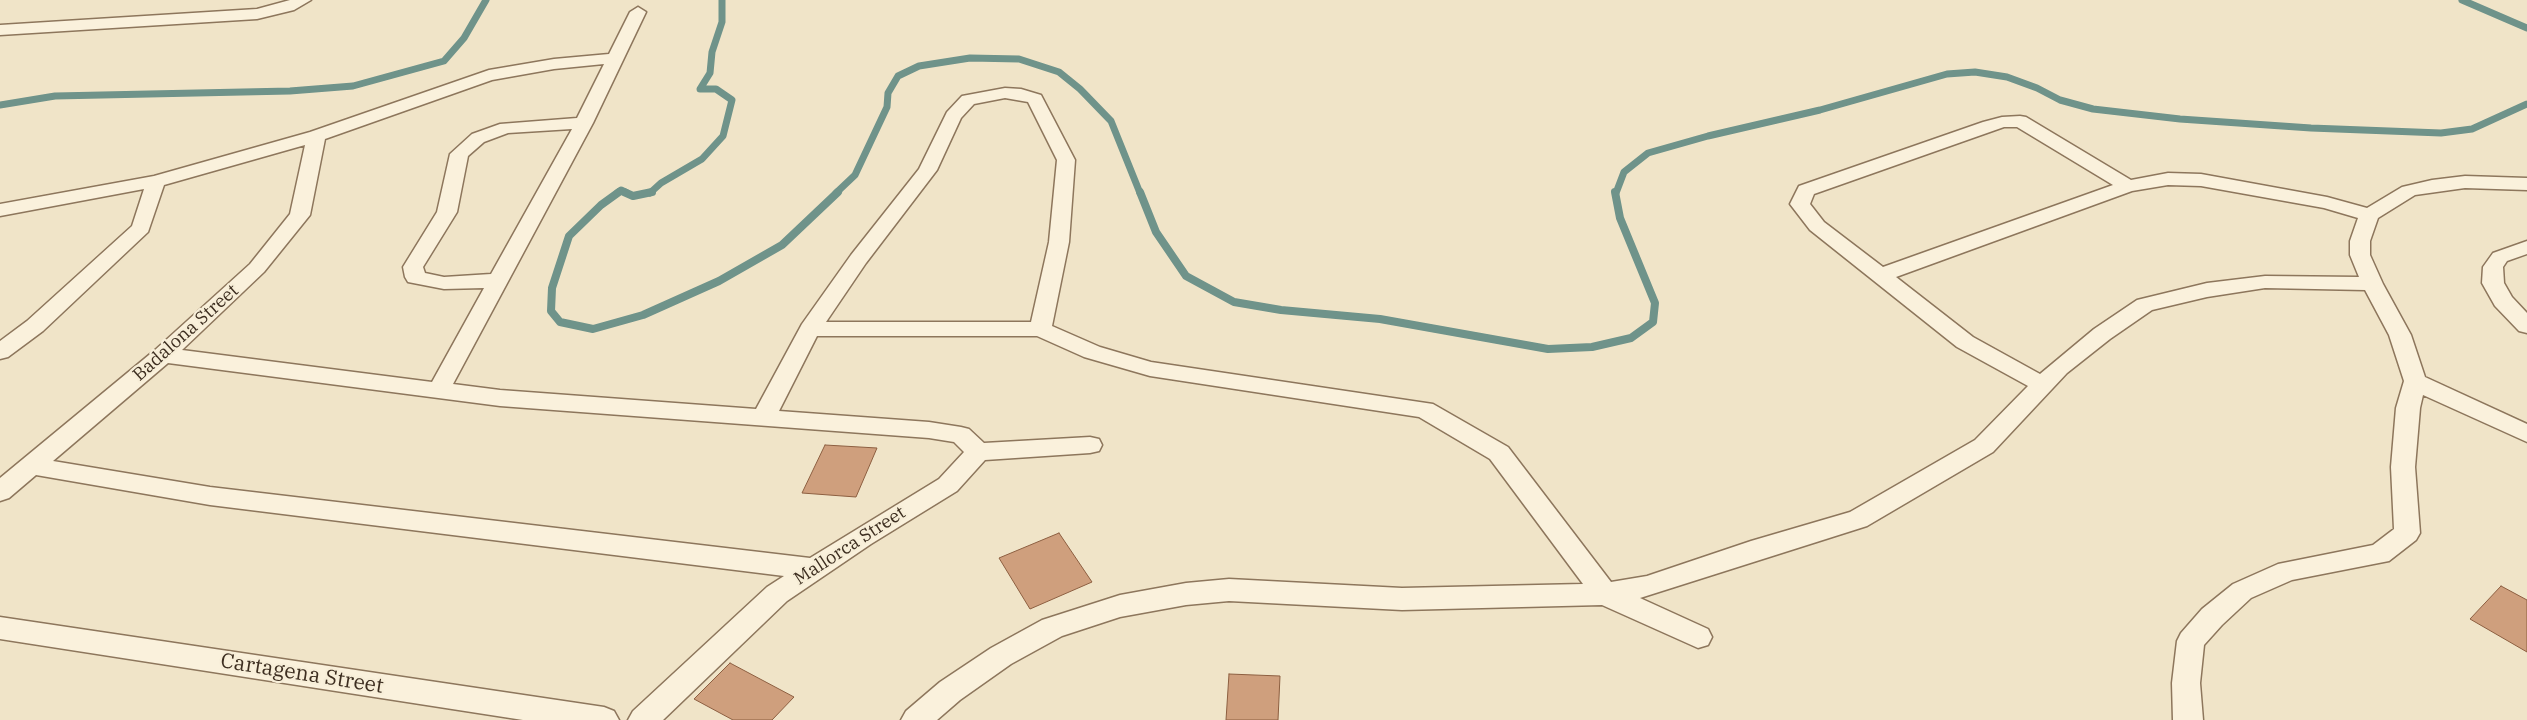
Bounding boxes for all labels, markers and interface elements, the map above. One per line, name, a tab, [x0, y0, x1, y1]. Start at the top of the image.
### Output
street label: Badalona Street	[129, 280, 243, 386]
street label: Mallorca Street	[790, 502, 910, 590]
street label: Cartagena Street	[219, 649, 385, 699]

